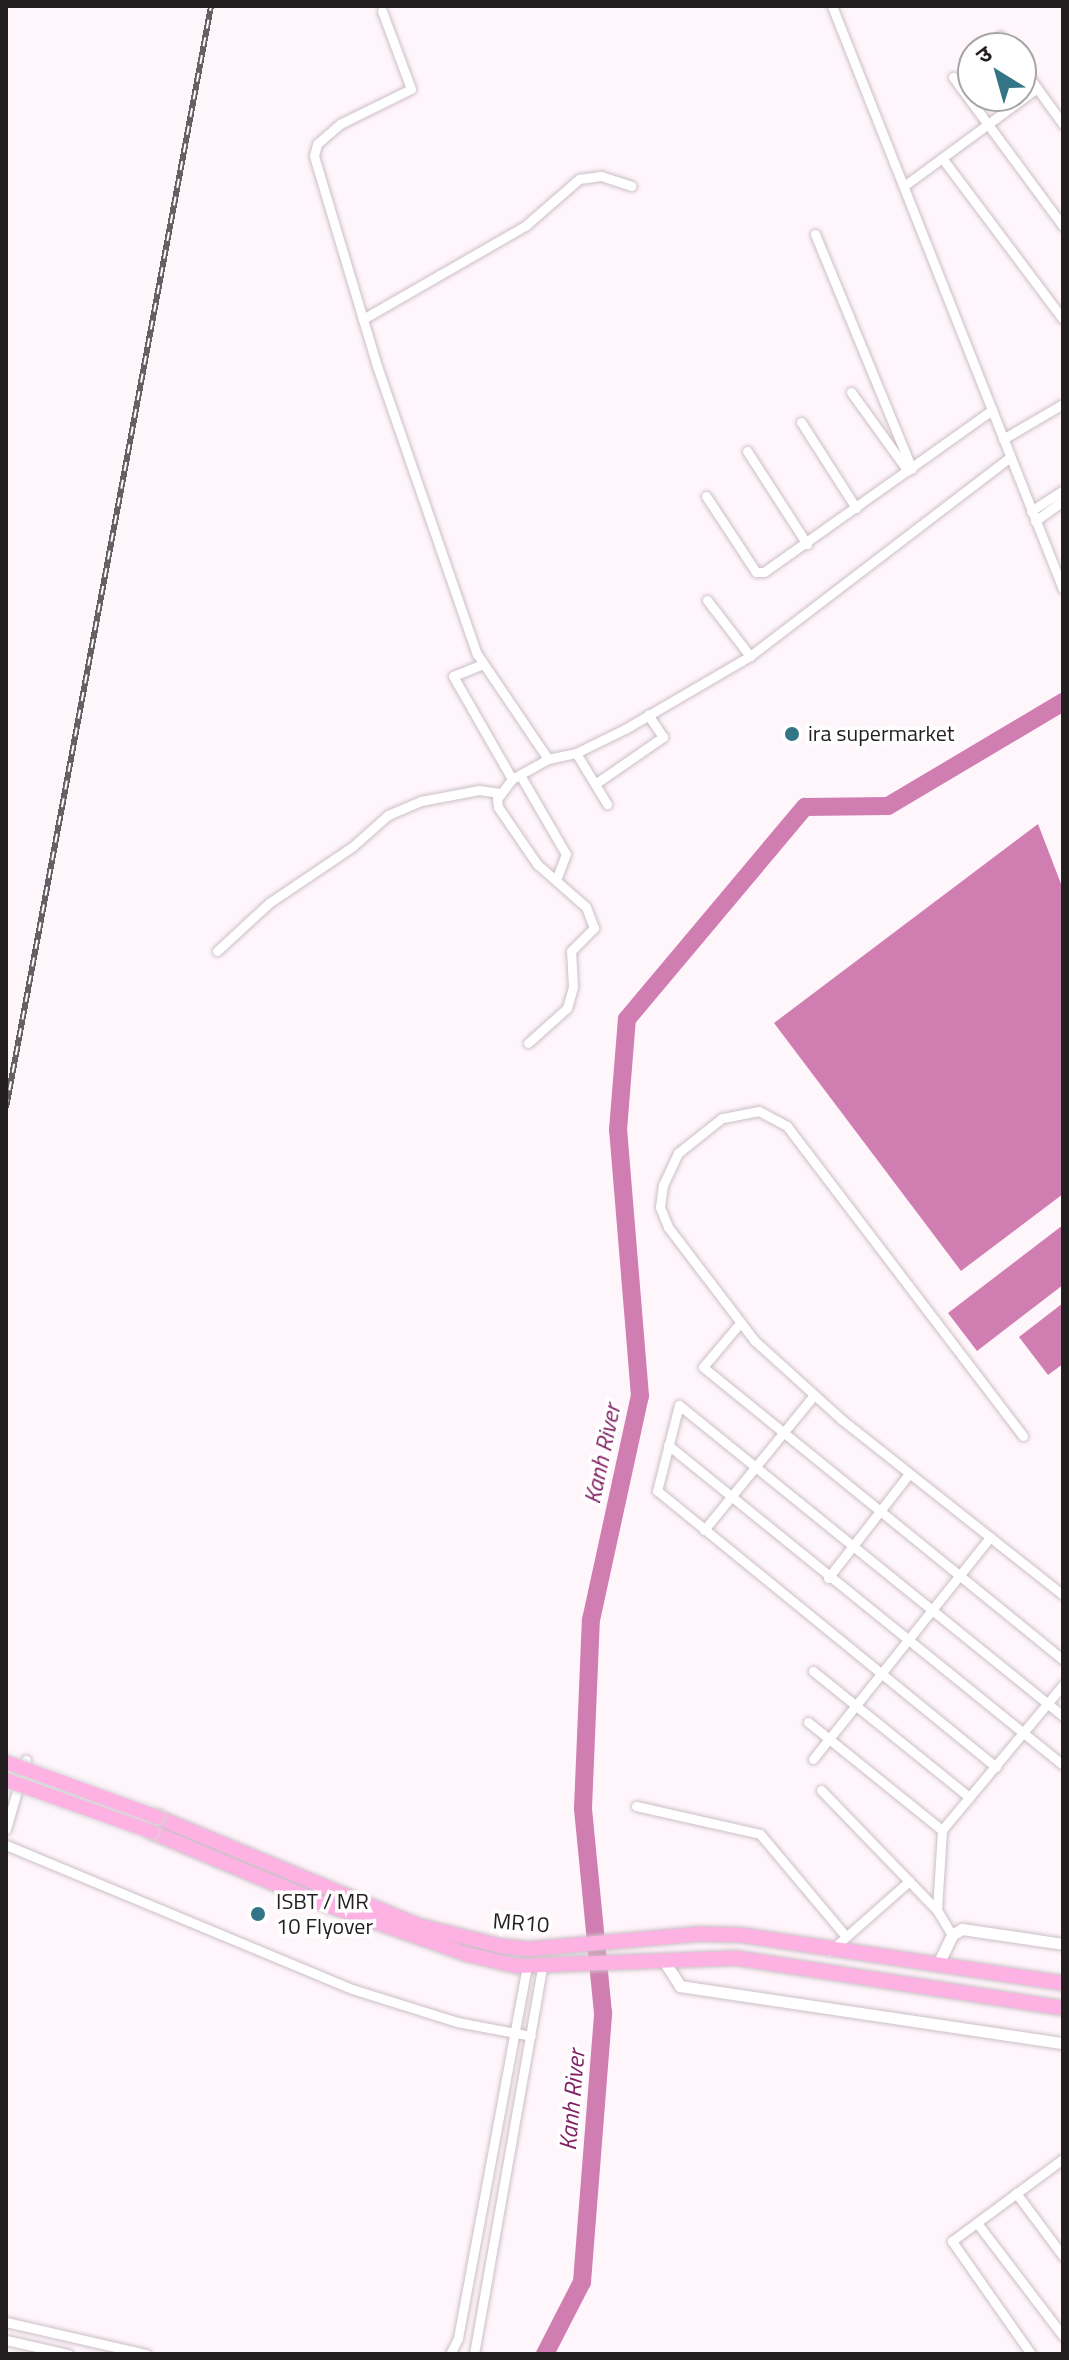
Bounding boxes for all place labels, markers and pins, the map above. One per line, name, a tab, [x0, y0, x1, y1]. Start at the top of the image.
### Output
place label: ira supermarket	[808, 721, 955, 747]
marker: ira supermarket	[783, 725, 801, 743]
place label: ISBT / MR 10 Flyover	[276, 1888, 373, 1940]
marker: ISBT / MR 10 Flyover	[247, 1903, 269, 1925]

